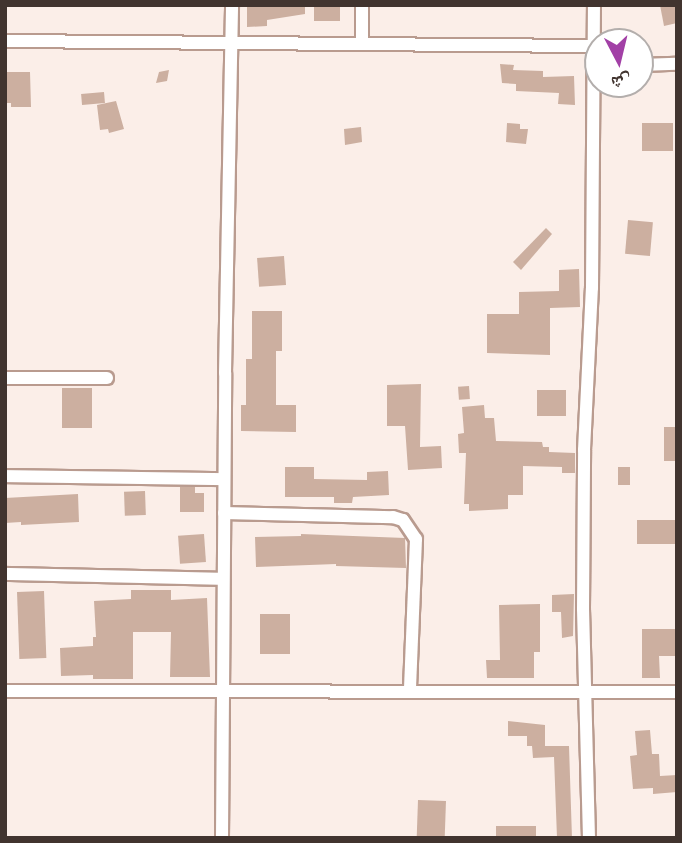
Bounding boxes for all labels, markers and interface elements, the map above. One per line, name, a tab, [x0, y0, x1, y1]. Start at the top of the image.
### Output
north arrow	[584, 28, 654, 98]
text: ش	[610, 71, 633, 94]

